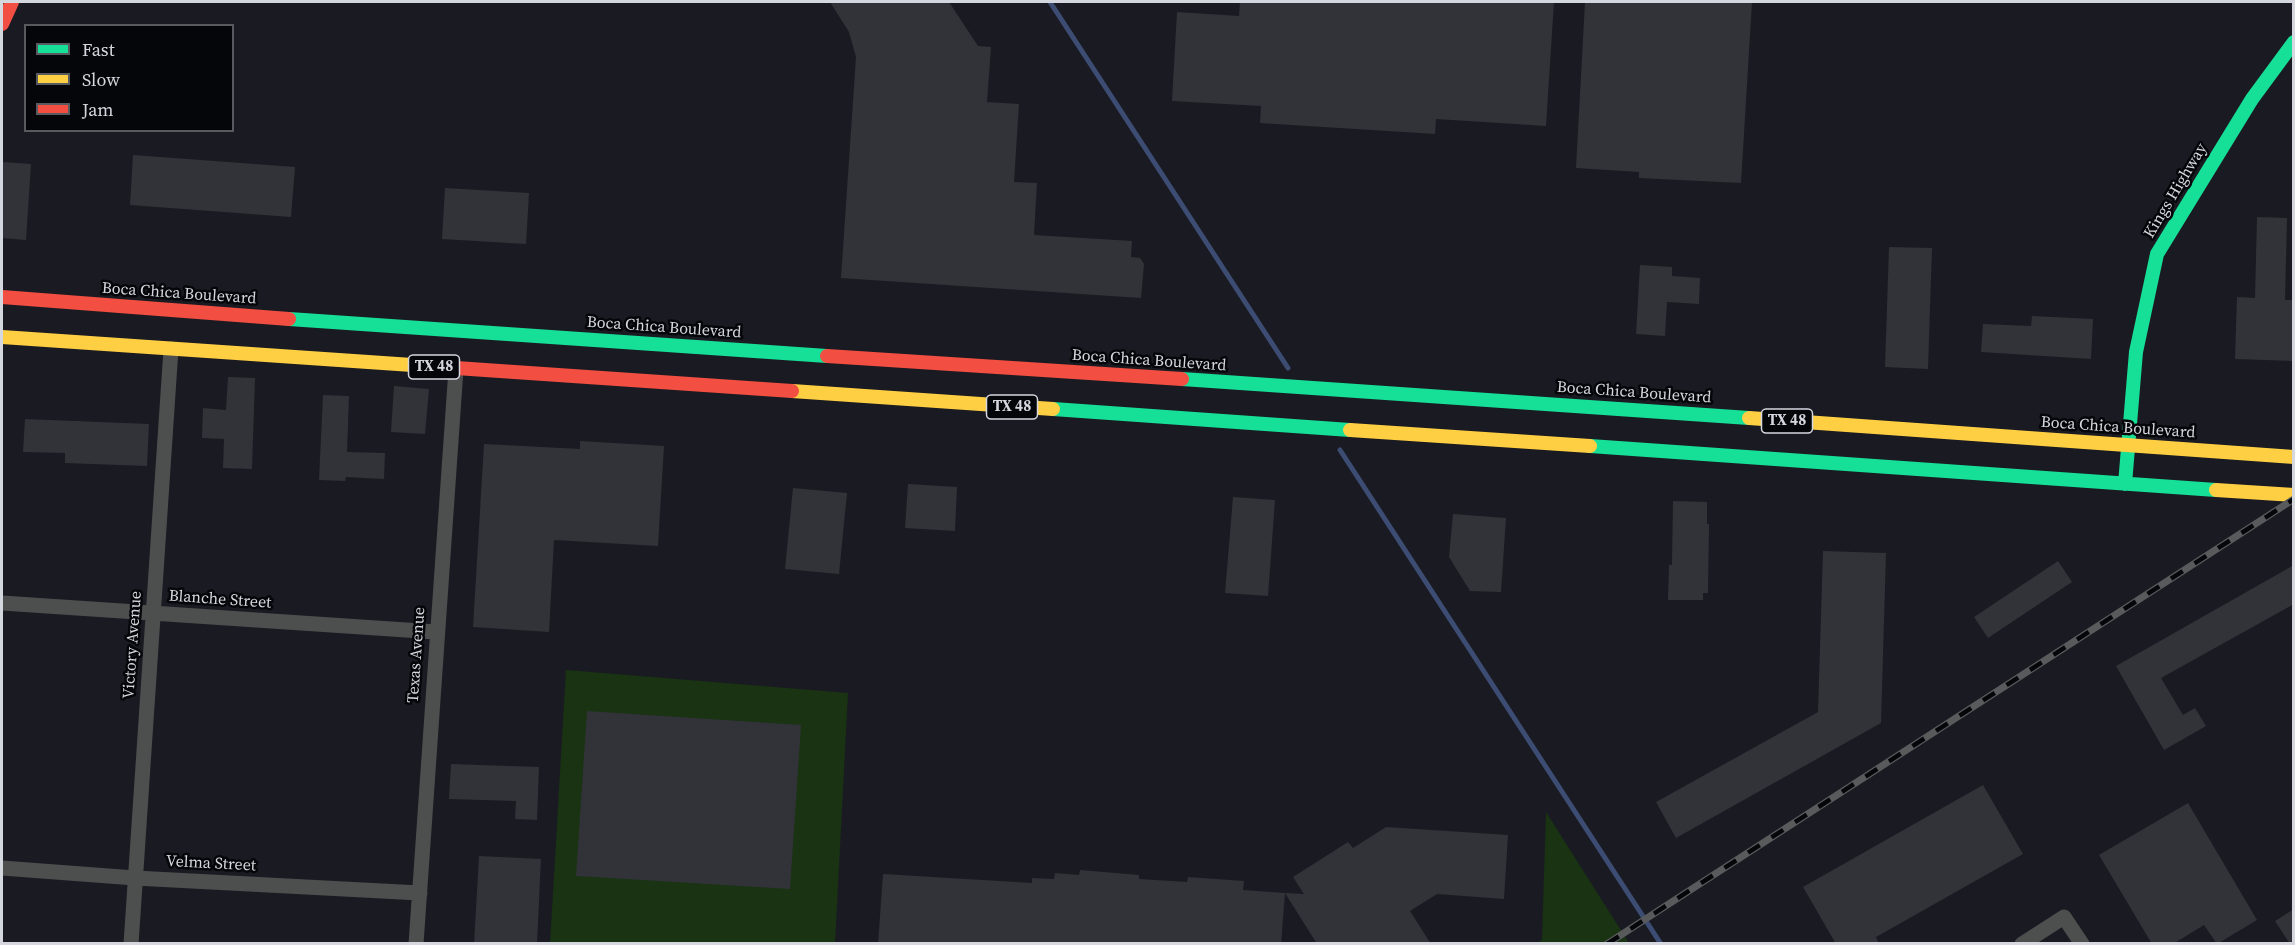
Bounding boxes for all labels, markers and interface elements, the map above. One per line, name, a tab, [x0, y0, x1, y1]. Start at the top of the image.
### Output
legend	[24, 24, 234, 132]
text: Fast	[82, 37, 115, 62]
text: Slow	[82, 67, 120, 92]
text: Jam	[82, 97, 114, 122]
street label: Kings Highway	[2140, 140, 2212, 242]
street label: Boca Chica Boulevard	[101, 279, 257, 309]
street label: Boca Chica Boulevard	[586, 313, 742, 343]
street label: Boca Chica Boulevard	[1071, 346, 1227, 376]
road number: TX 48	[408, 355, 460, 379]
street label: Boca Chica Boulevard	[1556, 378, 1712, 408]
road number: TX 48	[986, 395, 1038, 419]
road number: TX 48	[1762, 409, 1812, 433]
street label: Boca Chica Boulevard	[2040, 413, 2196, 443]
street label: Blanche Street	[168, 587, 272, 613]
street label: Victory Avenue	[120, 590, 146, 700]
street label: Texas Avenue	[404, 606, 430, 704]
street label: Velma Street	[166, 852, 256, 876]

